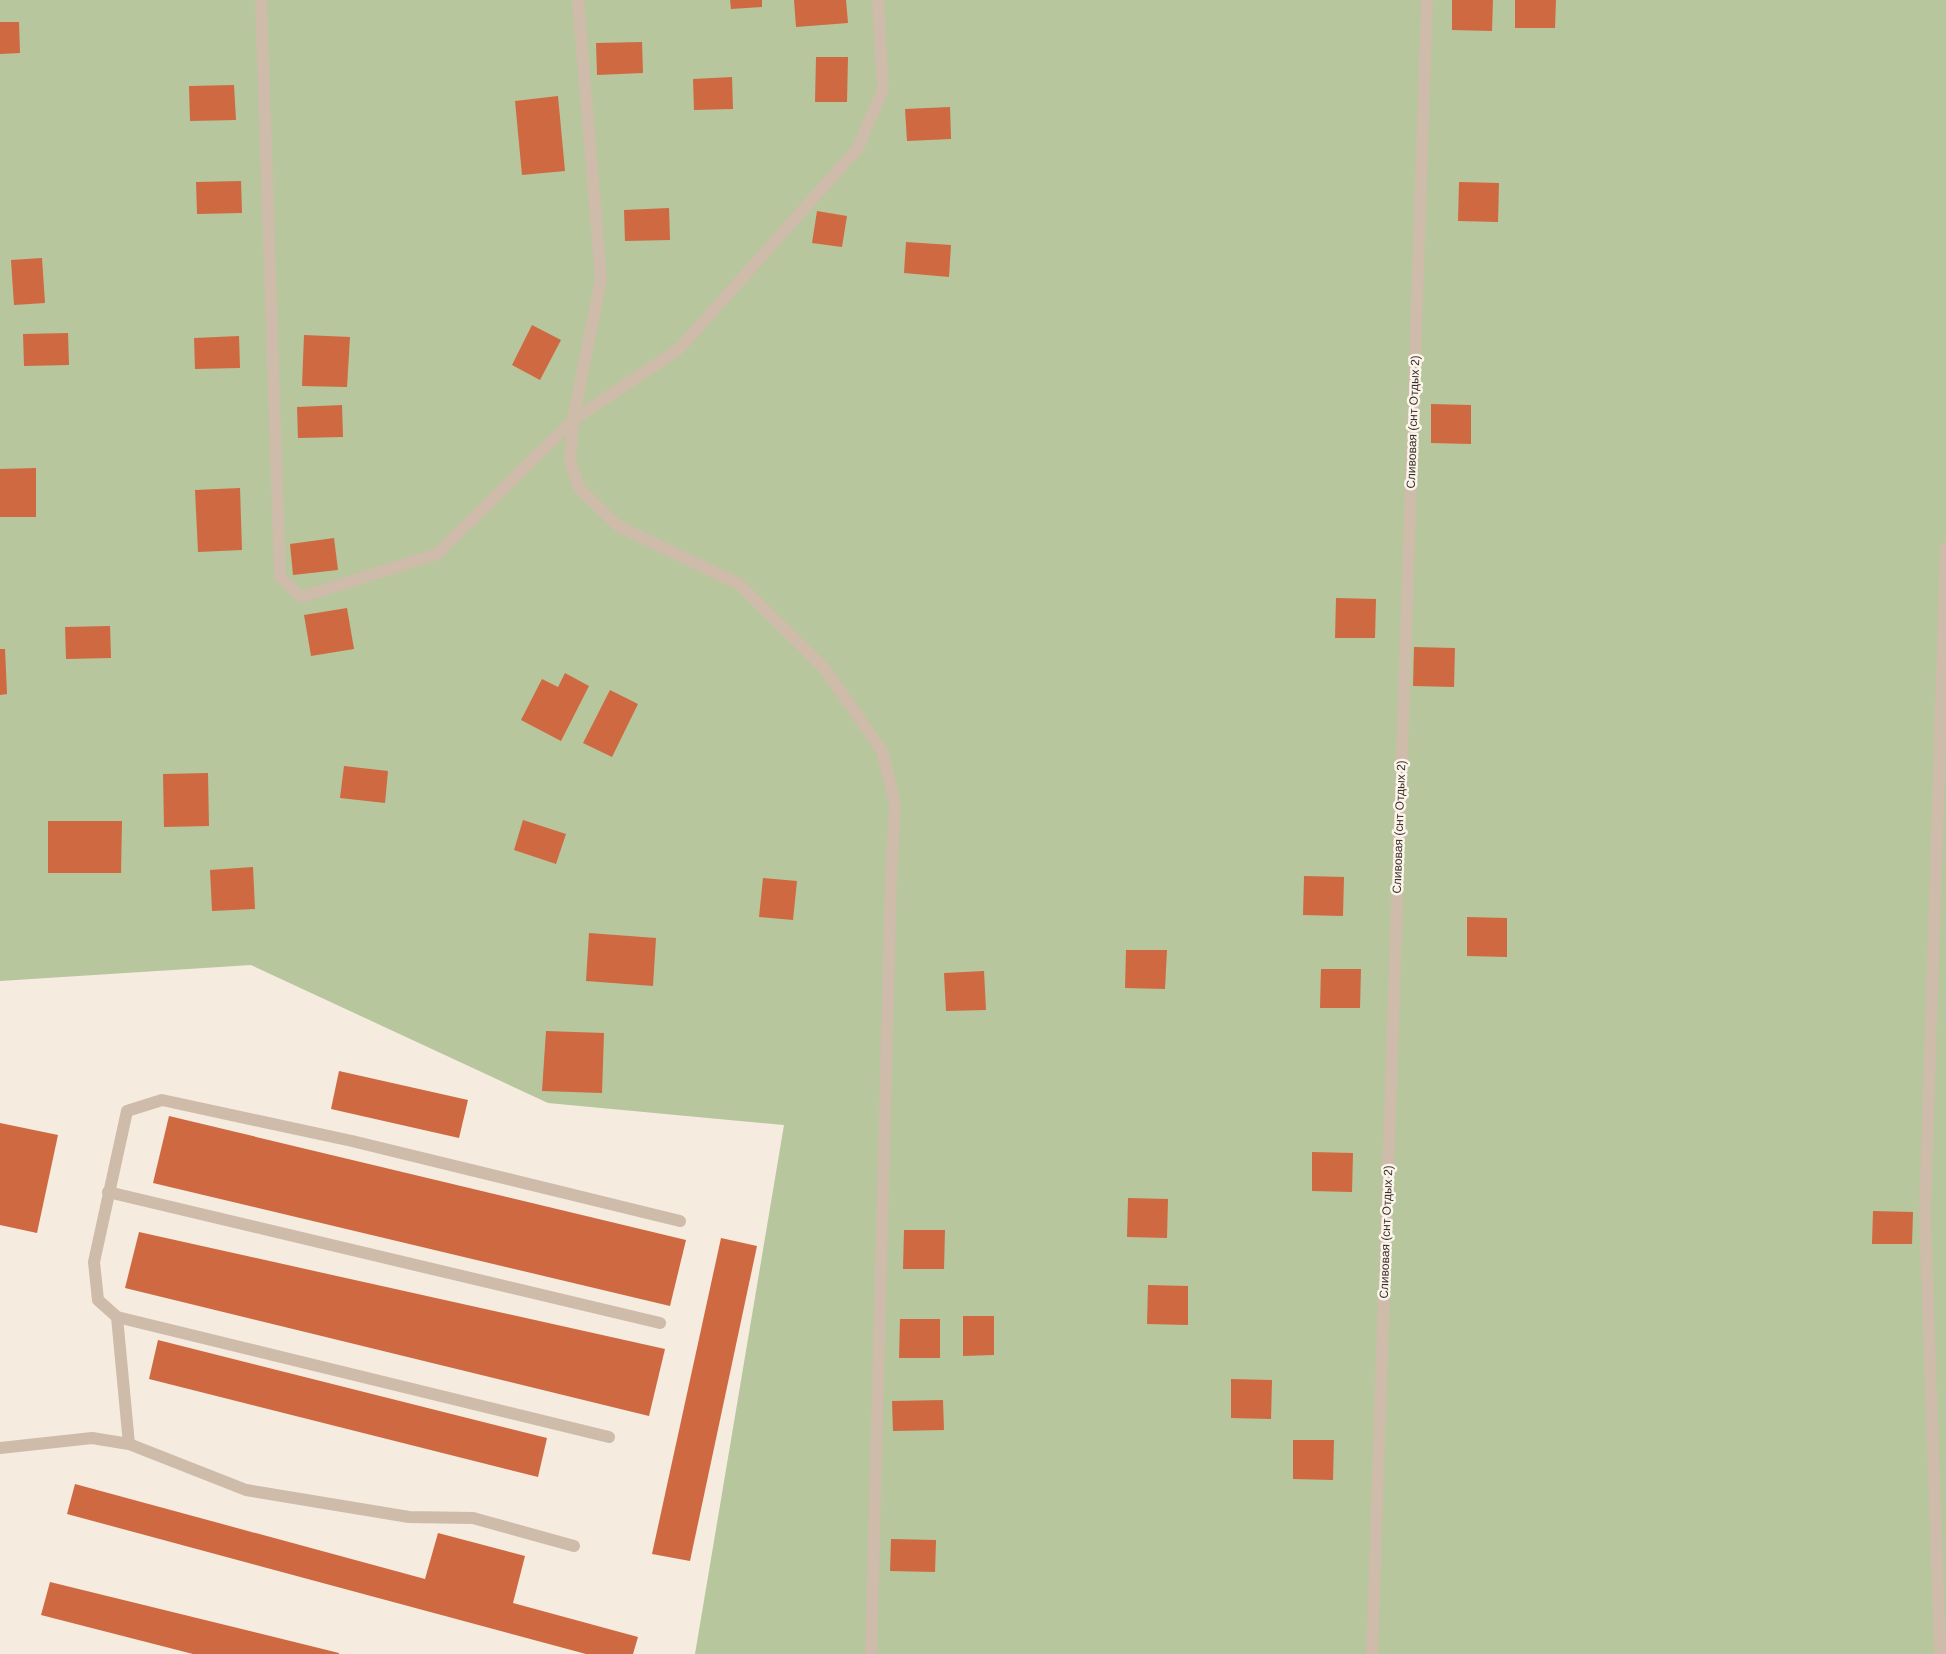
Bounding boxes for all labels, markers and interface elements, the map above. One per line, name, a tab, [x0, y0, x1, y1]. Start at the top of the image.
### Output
street label: Сливовая (снт Отдых 2)	[1404, 355, 1422, 489]
street label: Сливовая (снт Отдых 2)	[1390, 760, 1408, 894]
street label: Сливовая (снт Отдых 2)	[1377, 1165, 1395, 1299]

